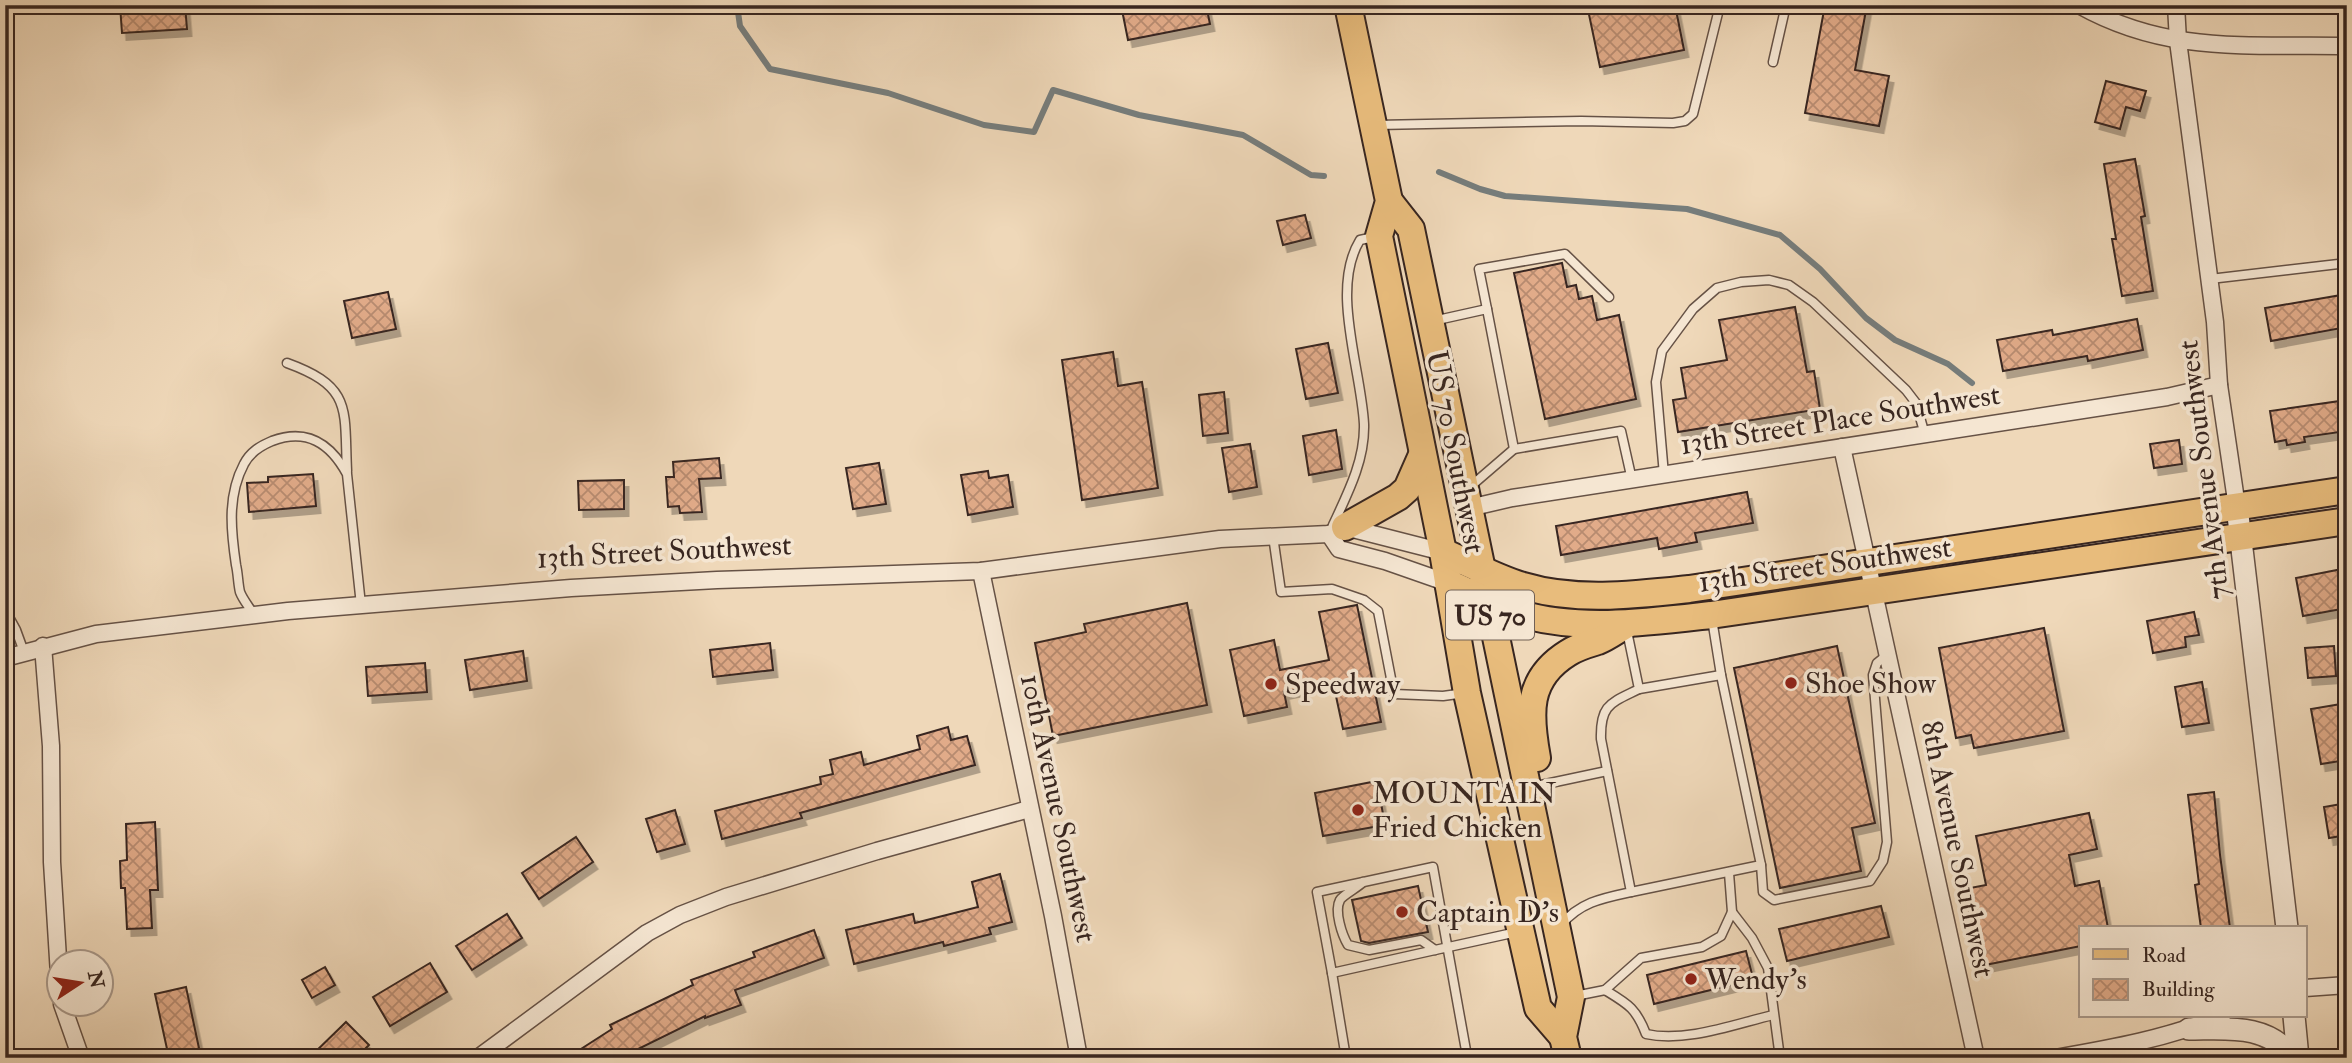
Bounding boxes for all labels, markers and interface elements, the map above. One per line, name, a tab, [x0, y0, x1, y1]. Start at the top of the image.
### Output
street label: 7th Avenue Southwest	[2169, 338, 2238, 602]
street label: US 70 Southwest	[1418, 347, 1493, 557]
street label: 13th Street Place Southwest	[1677, 376, 2003, 463]
street label: 13th Street Southwest	[536, 526, 793, 577]
street label: 13th Street Southwest	[1696, 528, 1954, 601]
road number: US 70	[1446, 590, 1534, 640]
place label: Shoe Show	[1805, 665, 1936, 702]
place label: Speedway	[1285, 666, 1401, 703]
street label: 10th Avenue Southwest	[1012, 671, 1105, 946]
marker: Shoe Show	[1783, 675, 1799, 691]
marker: Speedway	[1263, 676, 1279, 692]
street label: 8th Avenue Southwest	[1912, 717, 2003, 981]
place label: MOUNTAIN Fried Chicken	[1372, 775, 1557, 846]
marker: MOUNTAIN Fried Chicken	[1350, 802, 1366, 818]
place label: Captain D's	[1416, 894, 1559, 931]
marker: Captain D's	[1394, 904, 1410, 920]
legend	[2079, 926, 2306, 1018]
text: Road	[2142, 942, 2187, 969]
north arrow	[46, 948, 116, 1018]
place label: Wendy's	[1704, 961, 1807, 998]
text: N	[82, 968, 109, 991]
marker: Wendy's	[1683, 971, 1699, 987]
text: Building	[2142, 976, 2215, 1003]

